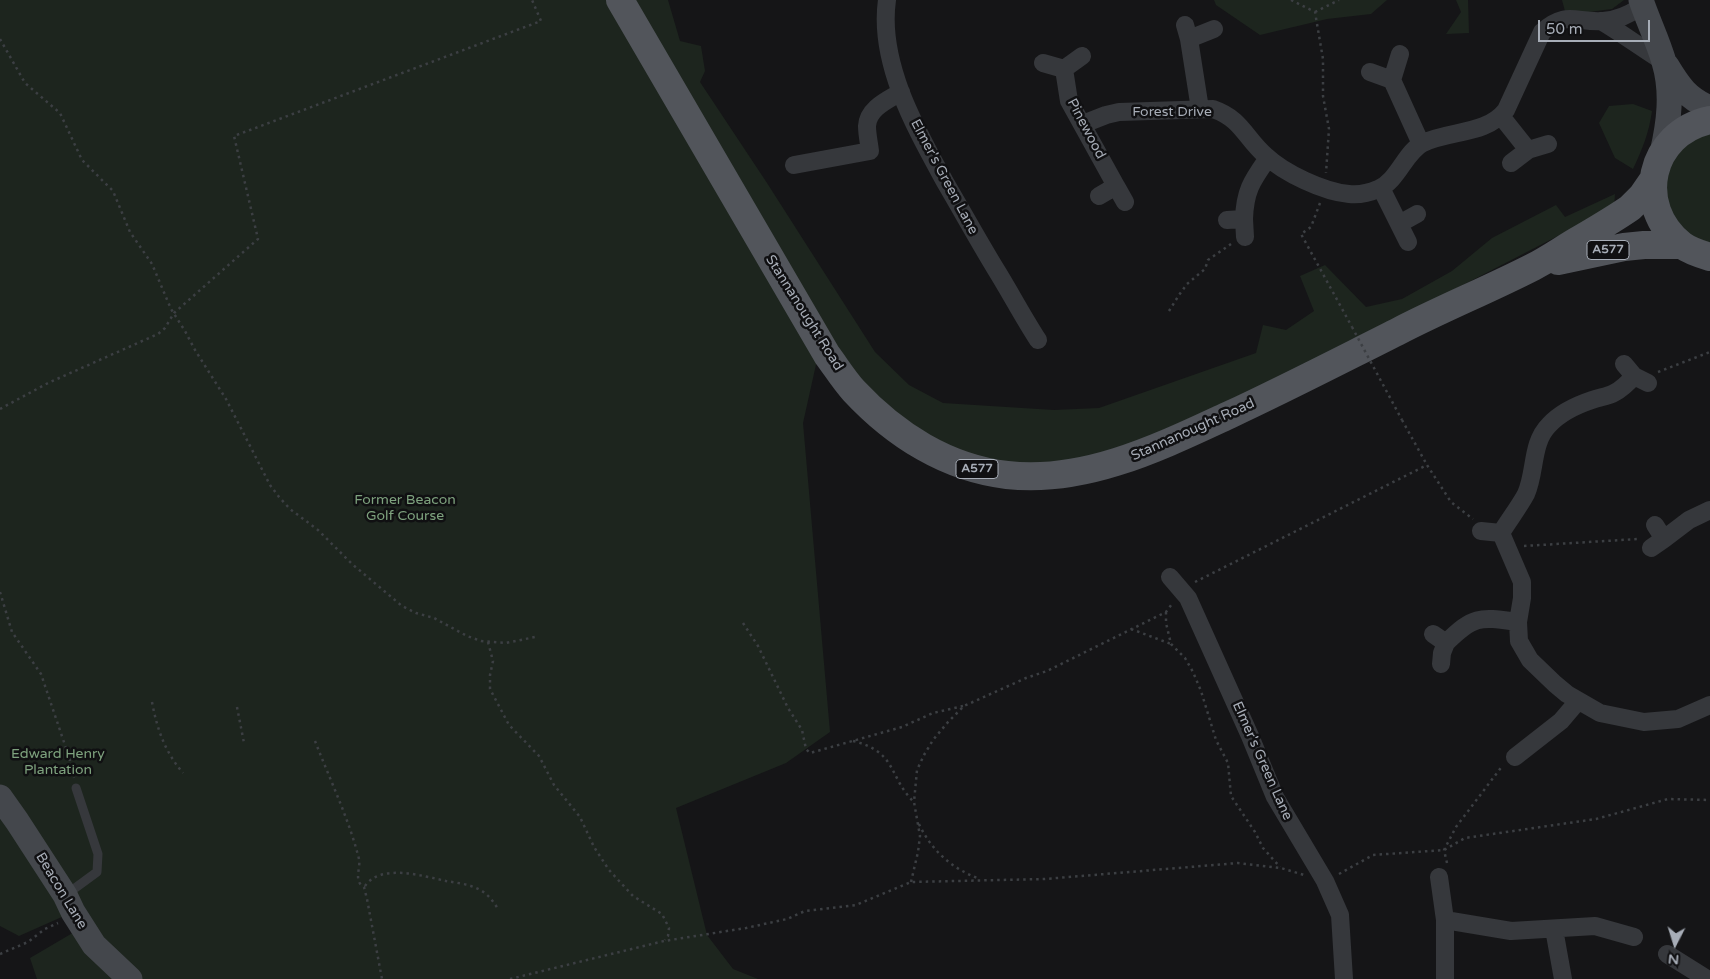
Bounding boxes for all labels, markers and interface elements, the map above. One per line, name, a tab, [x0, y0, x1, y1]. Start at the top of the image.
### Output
scale bar	[1540, 10, 1652, 42]
text: 50 m	[1546, 20, 1583, 38]
street label: Pinewood	[1063, 96, 1109, 162]
street label: Forest Drive	[1132, 104, 1212, 120]
street label: Elmer's Green Lane	[906, 116, 982, 238]
road number: A577	[1587, 240, 1629, 260]
street label: Stannanought Road	[762, 252, 846, 374]
street label: Stannanought Road	[1129, 395, 1257, 465]
road number: A577	[956, 459, 998, 478]
park label: Former Beacon Golf Course	[354, 492, 456, 524]
street label: Elmer's Green Lane	[1228, 699, 1296, 823]
park label: Edward Henry Plantation	[11, 746, 105, 779]
street label: Beacon Lane	[32, 850, 90, 932]
north arrow	[1650, 919, 1700, 969]
text: N	[1667, 950, 1680, 968]

